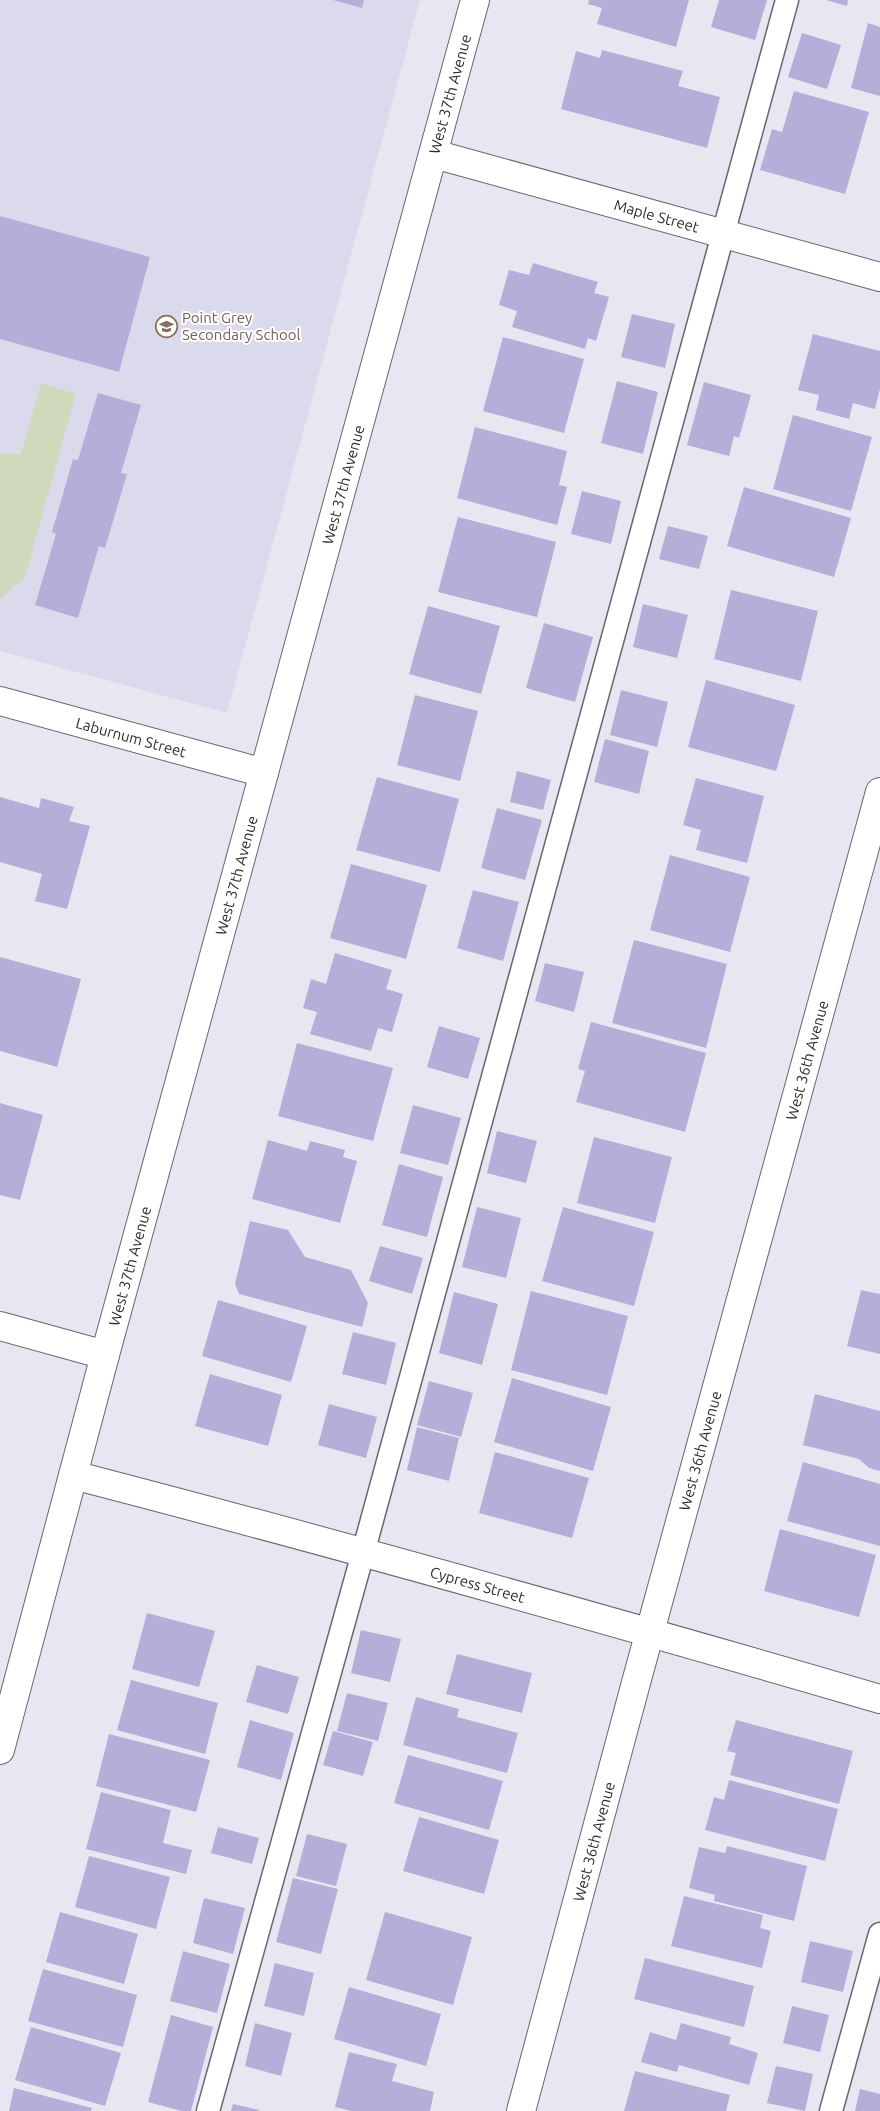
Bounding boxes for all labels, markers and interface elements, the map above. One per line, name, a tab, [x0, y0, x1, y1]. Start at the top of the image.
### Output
street label: West 37th Avenue	[425, 32, 474, 156]
street label: Maple Street	[612, 196, 701, 235]
place label: Point Grey Secondary School	[182, 309, 301, 343]
school or university icon: Point Grey Secondary School	[154, 314, 178, 338]
street label: West 37th Avenue	[318, 423, 367, 546]
street label: Laburnum Street	[74, 714, 188, 760]
street label: West 37th Avenue	[212, 814, 260, 937]
street label: West 36th Avenue	[782, 998, 831, 1122]
street label: West 37th Avenue	[105, 1204, 154, 1328]
street label: West 36th Avenue	[675, 1389, 724, 1512]
street label: Cypress Street	[428, 1563, 527, 1605]
street label: West 36th Avenue	[569, 1780, 618, 1903]

